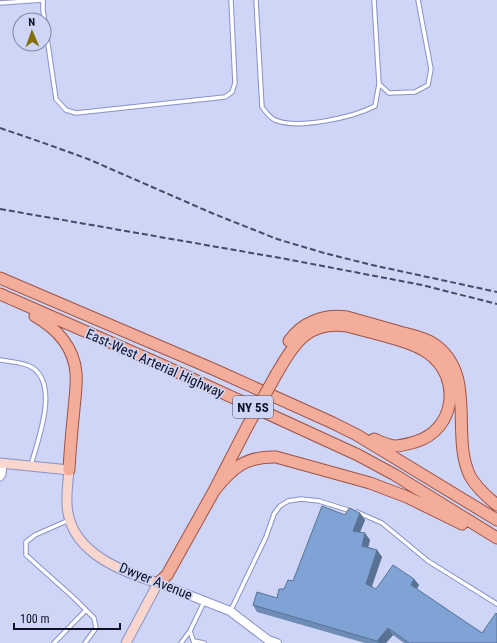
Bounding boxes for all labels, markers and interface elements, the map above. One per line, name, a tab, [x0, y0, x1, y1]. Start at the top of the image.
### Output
north arrow	[12, 12, 52, 52]
text: N	[28, 16, 36, 29]
street label: East-West Arterial Highway	[83, 325, 227, 401]
road number: NY 5S	[233, 396, 273, 418]
street label: Dwyer Avenue	[117, 559, 195, 603]
scale bar	[14, 605, 120, 631]
text: 100 m	[20, 612, 50, 626]

